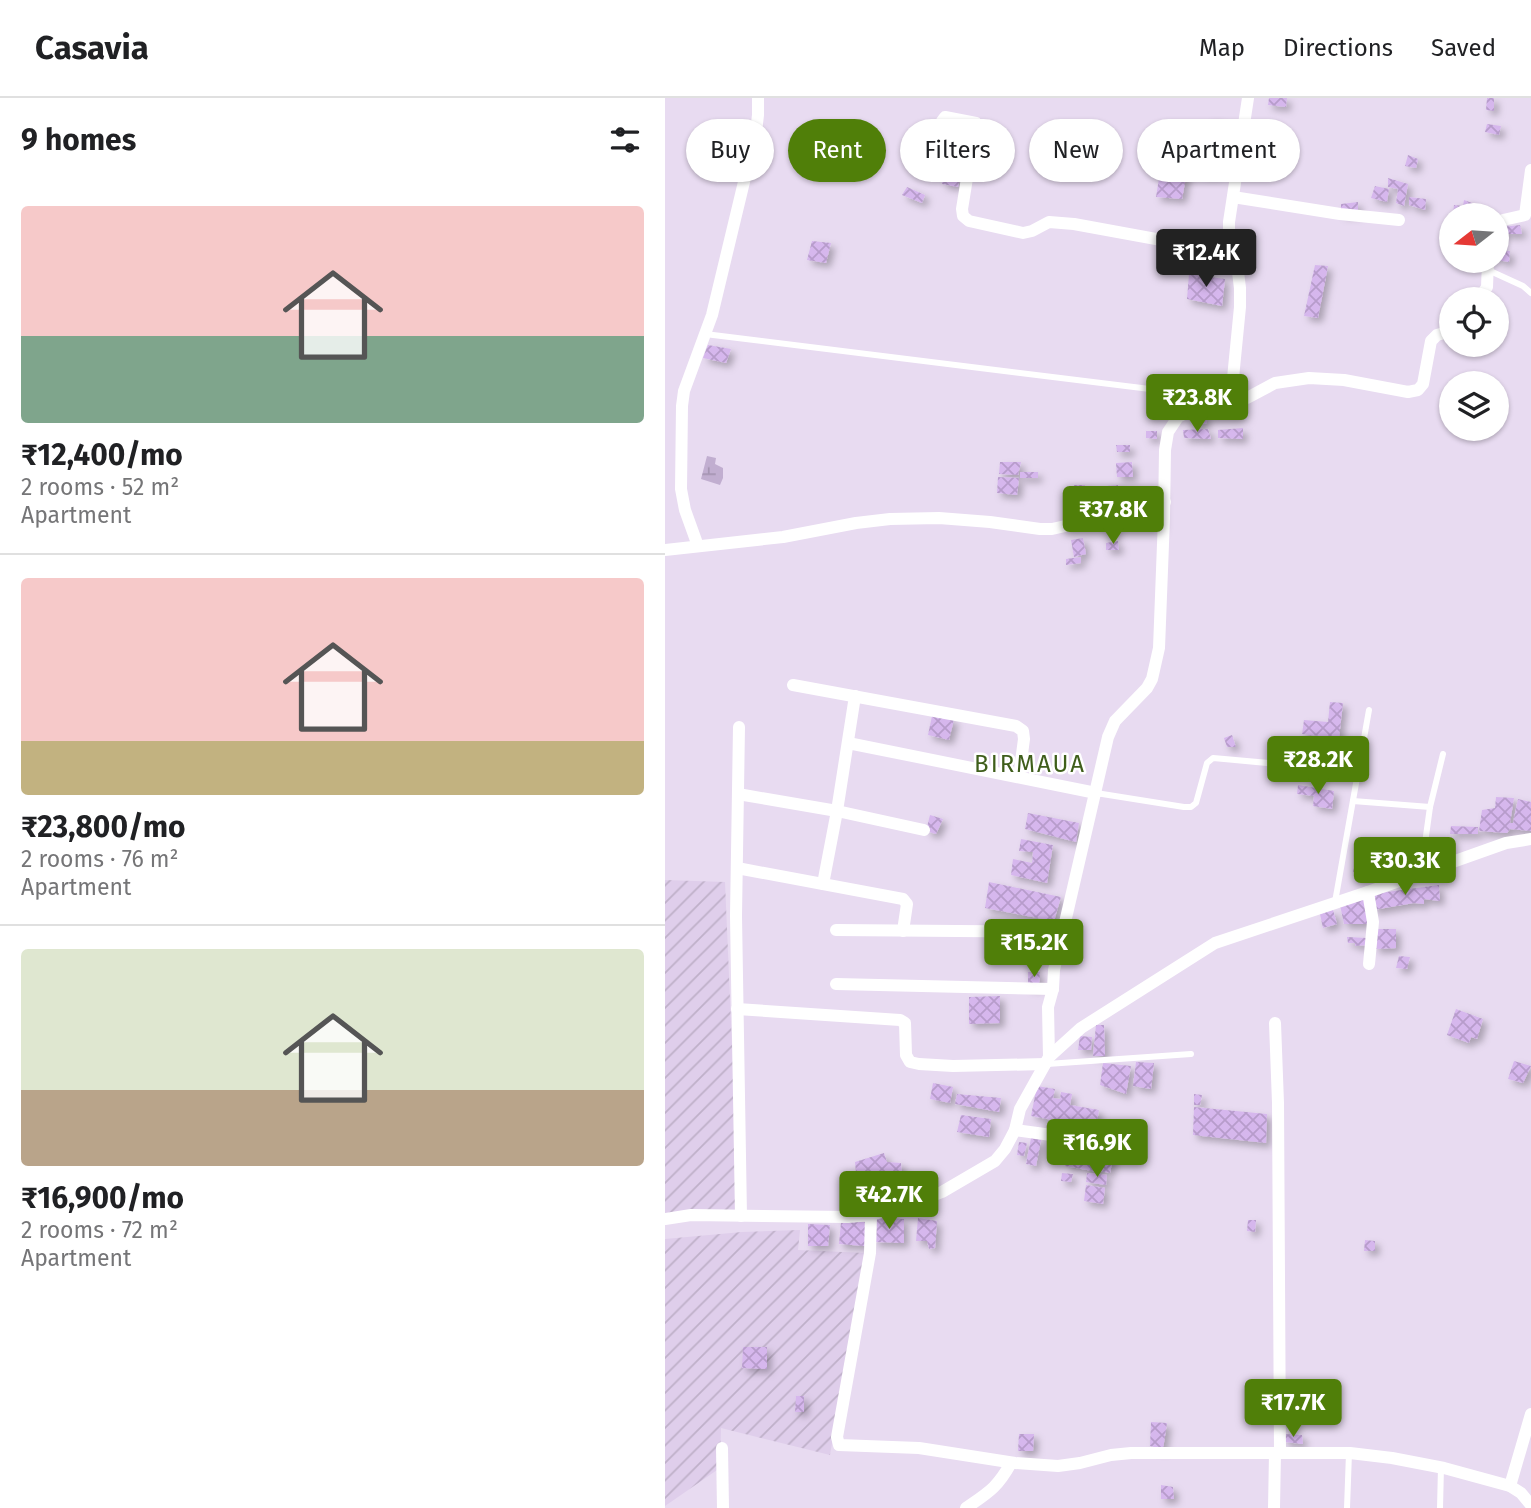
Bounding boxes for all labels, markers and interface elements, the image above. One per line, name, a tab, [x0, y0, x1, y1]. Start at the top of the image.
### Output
text: Casavia	[35, 28, 149, 68]
text: Map	[1199, 34, 1245, 62]
text: Directions	[1283, 34, 1393, 62]
text: Saved	[1431, 34, 1496, 62]
chip: Buy	[686, 119, 774, 182]
chip: Rent	[788, 119, 886, 182]
chip: Filters	[900, 119, 1015, 182]
chip: New	[1029, 119, 1123, 182]
chip: Apartment	[1137, 119, 1300, 182]
icon: filters	[606, 121, 644, 159]
text: 9 homes	[21, 122, 136, 158]
north arrow	[1439, 203, 1509, 273]
map controls	[1439, 203, 1509, 441]
pin: ₹12.4K	[1149, 230, 1263, 289]
text: ₹12.4K	[1172, 238, 1240, 266]
icon: home	[270, 252, 396, 378]
button: locate	[1439, 287, 1509, 357]
button: layers	[1439, 371, 1509, 441]
pin: ₹23.8K	[1140, 374, 1254, 434]
text: ₹23.8K	[1162, 383, 1232, 411]
text: ₹12,400/mo	[21, 437, 183, 473]
text: 2 rooms · 52 m²	[21, 473, 179, 501]
pin: ₹37.8K	[1056, 486, 1170, 546]
text: ₹37.8K	[1079, 495, 1147, 523]
text: Apartment	[21, 501, 131, 529]
icon: home	[270, 624, 396, 750]
pin: ₹28.2K	[1261, 736, 1375, 796]
text: ₹28.2K	[1283, 745, 1353, 773]
district label: BIRMAUA	[974, 750, 1086, 778]
text: ₹23,800/mo	[21, 809, 186, 845]
pin: ₹30.3K	[1348, 838, 1462, 897]
text: 2 rooms · 76 m²	[21, 845, 179, 873]
text: ₹30.3K	[1370, 846, 1440, 874]
text: Apartment	[21, 873, 131, 901]
pin: ₹15.2K	[977, 920, 1091, 979]
text: ₹15.2K	[1000, 928, 1068, 956]
icon: home	[270, 995, 396, 1121]
pin: ₹16.9K	[1040, 1119, 1154, 1179]
text: ₹16.9K	[1063, 1128, 1131, 1156]
pin: ₹42.7K	[832, 1172, 946, 1231]
text: ₹16,900/mo	[21, 1180, 184, 1216]
text: ₹42.7K	[855, 1180, 923, 1208]
text: 2 rooms · 72 m²	[21, 1216, 178, 1244]
text: Apartment	[21, 1244, 131, 1272]
pin: ₹17.7K	[1236, 1380, 1350, 1439]
text: ₹17.7K	[1261, 1388, 1325, 1416]

